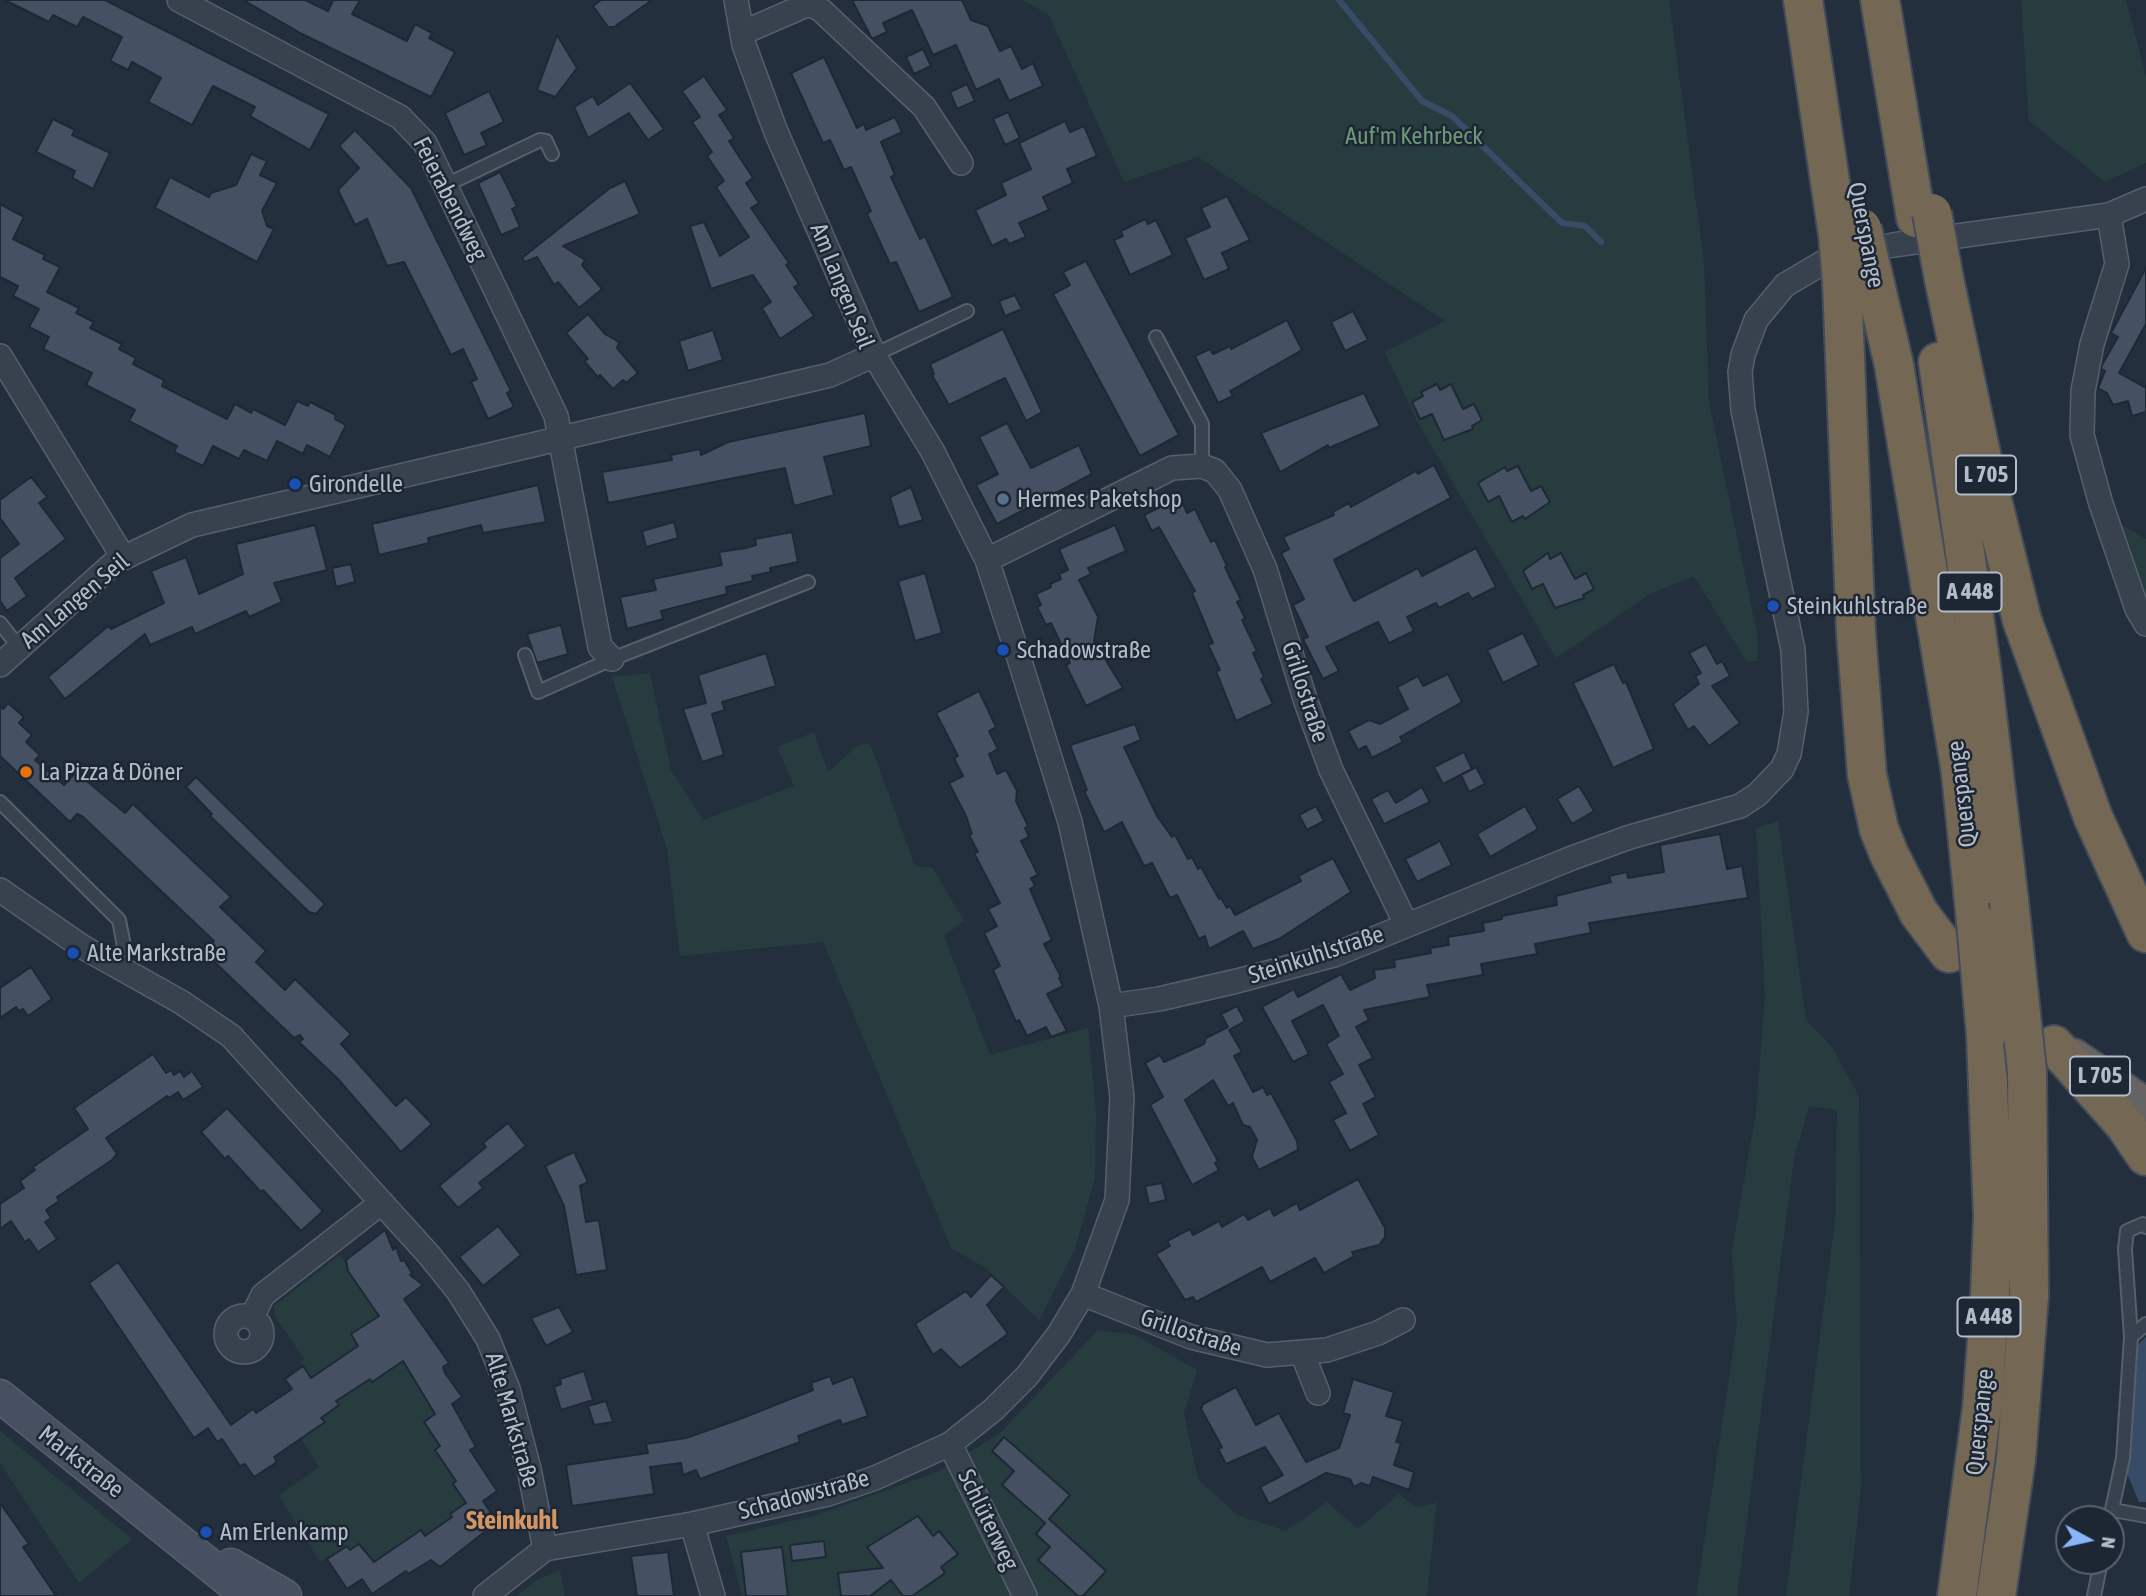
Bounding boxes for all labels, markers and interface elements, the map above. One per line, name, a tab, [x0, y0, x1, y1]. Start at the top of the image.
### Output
park label: Auf'm Kehrbeck	[1345, 122, 1483, 150]
street label: Feierabendweg	[407, 132, 493, 266]
street label: Querspange	[1842, 180, 1890, 290]
street label: Am Langen Seil	[804, 219, 880, 353]
road number: L 705	[1956, 456, 2016, 495]
place label: Girondelle	[309, 470, 403, 498]
marker: Girondelle	[287, 476, 303, 492]
place label: Hermes Paketshop	[1017, 485, 1182, 513]
marker: Hermes Paketshop	[995, 491, 1011, 507]
street label: Am Langen Seil	[15, 547, 135, 655]
road number: A 448	[1938, 572, 2002, 612]
place label: Steinkuhlstraße	[1787, 592, 1927, 620]
marker: Steinkuhlstraße	[1765, 598, 1781, 614]
place label: Schadowstraße	[1017, 636, 1151, 664]
street label: Grillostraße	[1275, 638, 1335, 746]
marker: Schadowstraße	[995, 642, 1011, 658]
street label: Querspange	[1941, 739, 1983, 849]
place label: La Pizza & Döner	[40, 758, 182, 786]
marker: La Pizza & Döner	[18, 764, 34, 780]
street label: Steinkuhlstraße	[1245, 920, 1387, 990]
place label: Alte Markstraße	[87, 939, 226, 967]
marker: Alte Markstraße	[65, 945, 81, 961]
road number: L 705	[2070, 1056, 2130, 1096]
road number: A 448	[1958, 1298, 2021, 1336]
street label: Grillostraße	[1137, 1303, 1245, 1363]
street label: Alte Markstraße	[479, 1349, 545, 1491]
street label: Querspange	[1960, 1367, 2000, 1477]
street label: Markstraße	[33, 1420, 129, 1504]
street label: Schadowstraße	[736, 1464, 872, 1526]
street label: Schlüterweg	[951, 1465, 1025, 1575]
district label: Steinkuhl	[466, 1505, 558, 1537]
north arrow	[2055, 1505, 2125, 1575]
place label: Am Erlenkamp	[220, 1518, 349, 1546]
marker: Am Erlenkamp	[198, 1524, 214, 1540]
text: N	[2097, 1536, 2120, 1550]

